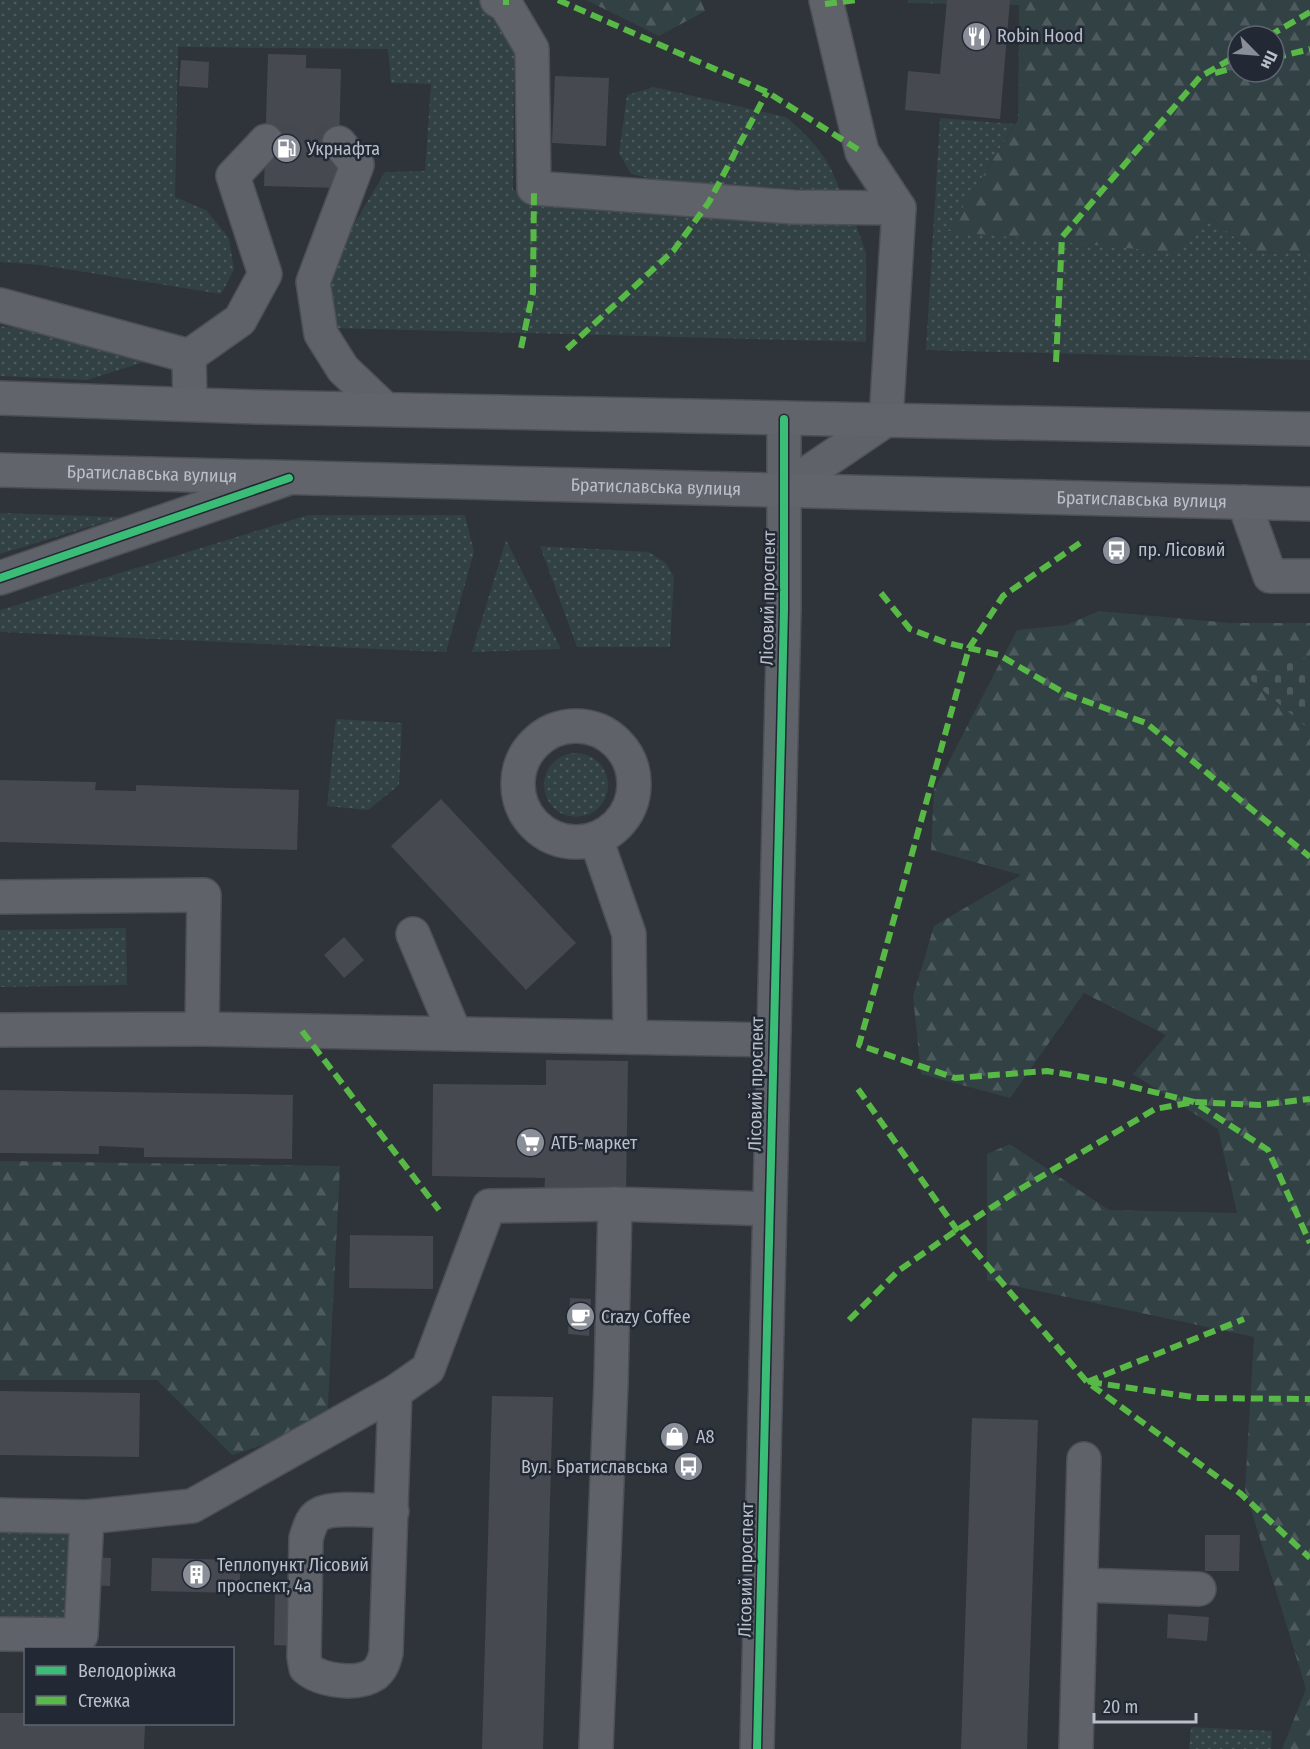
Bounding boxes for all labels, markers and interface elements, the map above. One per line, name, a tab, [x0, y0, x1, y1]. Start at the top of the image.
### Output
restaurant icon: Robin Hood	[960, 20, 992, 52]
north arrow	[1226, 24, 1286, 84]
place label: Robin Hood	[997, 25, 1083, 47]
text: Пн	[1257, 48, 1282, 72]
fuel station icon: Укрнафта	[270, 133, 302, 165]
place label: Укрнафта	[306, 138, 380, 160]
street label: Братиславська вулиця	[66, 461, 237, 487]
street label: Братиславська вулиця	[570, 474, 741, 500]
street label: Братиславська вулиця	[1056, 486, 1227, 513]
street label: Лісовий проспект	[756, 530, 780, 666]
bus stop icon: пр. Лісовий	[1101, 534, 1133, 566]
place label: пр. Лісовий	[1138, 539, 1225, 561]
street label: Лісовий проспект	[744, 1016, 768, 1152]
supermarket icon: АТБ-маркет	[514, 1127, 546, 1159]
place label: АТБ-маркет	[551, 1132, 638, 1154]
cafe icon: Crazy Coffee	[564, 1301, 596, 1333]
place label: Crazy Coffee	[601, 1306, 691, 1328]
shop icon: А8	[659, 1421, 691, 1453]
place label: А8	[696, 1426, 714, 1448]
bus stop icon: Вул. Братиславська	[673, 1451, 705, 1483]
place label: Вул. Братиславська	[521, 1456, 668, 1478]
street label: Лісовий проспект	[734, 1502, 758, 1638]
place label: Теплопункт Лісовий проспект, 4а	[217, 1554, 369, 1597]
building icon: Теплопункт Лісовий проспект, 4а	[180, 1559, 212, 1591]
legend	[24, 1647, 234, 1725]
text: Велодоріжка	[78, 1660, 176, 1682]
scale bar	[1094, 1686, 1196, 1724]
text: Стежка	[78, 1690, 131, 1712]
text: 20 m	[1103, 1696, 1138, 1718]

